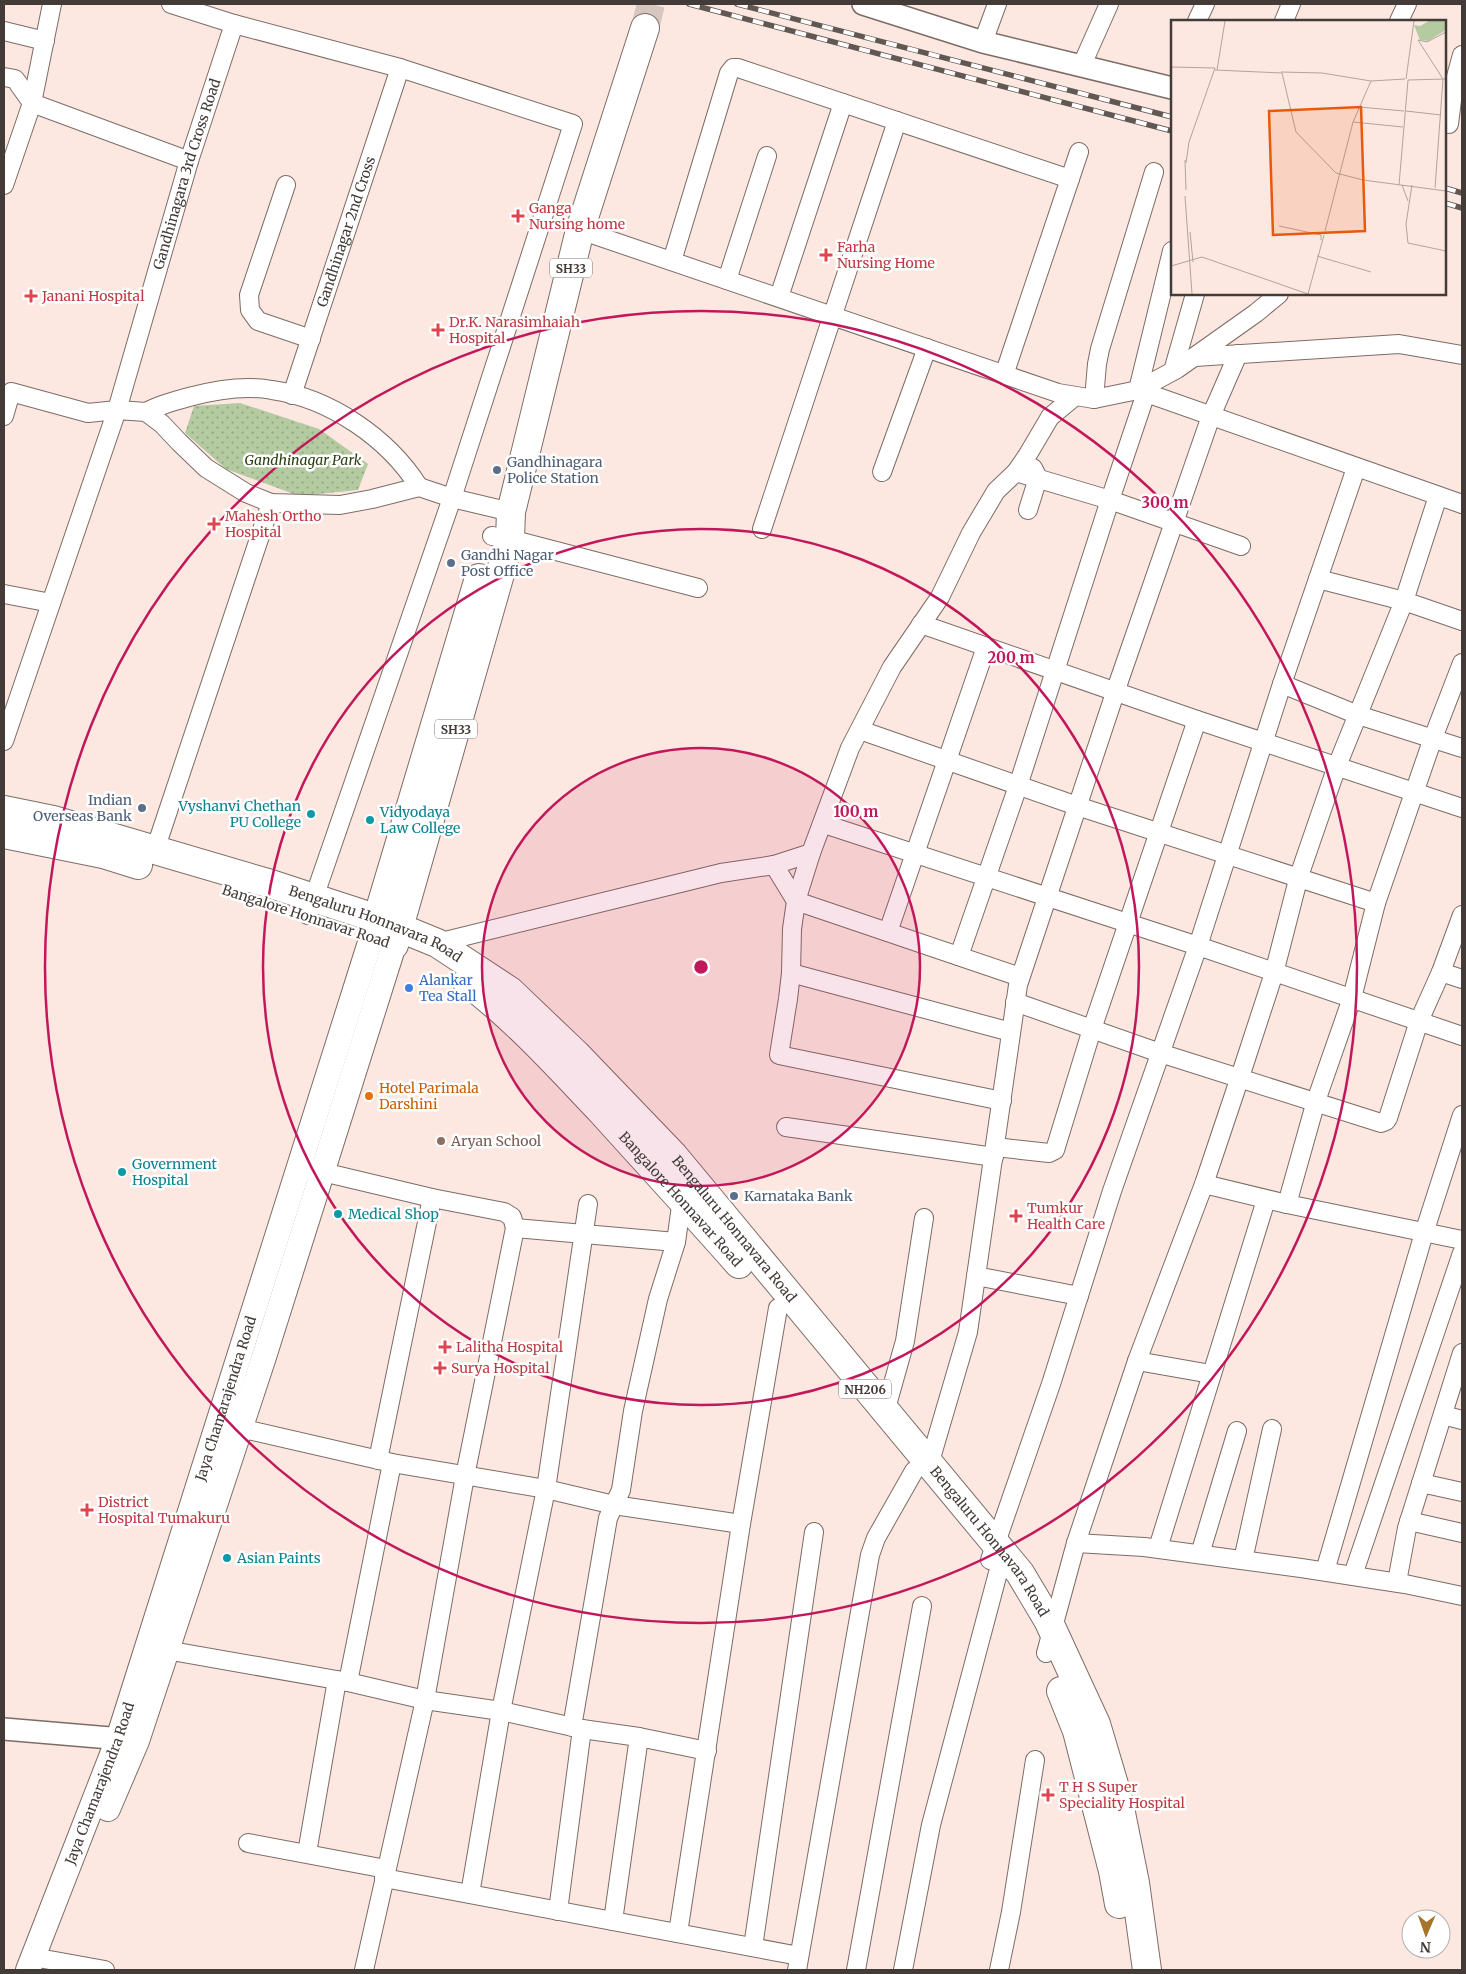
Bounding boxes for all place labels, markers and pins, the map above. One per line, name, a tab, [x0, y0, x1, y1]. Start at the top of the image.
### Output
place label: Ganga Nursing home	[529, 199, 625, 233]
marker: Ganga Nursing home	[511, 209, 525, 223]
place label: Farha Nursing Home	[837, 238, 935, 272]
marker: Farha Nursing Home	[819, 248, 833, 262]
place label: Janani Hospital	[41, 287, 145, 305]
marker: Janani Hospital	[24, 289, 38, 303]
place label: Dr.K. Narasimhaiah Hospital	[449, 313, 580, 347]
marker: Dr.K. Narasimhaiah Hospital	[431, 323, 445, 337]
place label: Gandhinagara Police Station	[507, 453, 603, 487]
marker: Gandhinagara Police Station	[491, 464, 503, 476]
place label: Mahesh Ortho Hospital	[225, 507, 321, 541]
marker: Mahesh Ortho Hospital	[207, 517, 221, 531]
place label: Gandhi Nagar Post Office	[461, 546, 554, 580]
marker: Gandhi Nagar Post Office	[445, 557, 457, 569]
place label: Indian Overseas Bank	[33, 791, 132, 825]
place label: Vyshanvi Chethan PU College	[178, 797, 301, 831]
marker: Indian Overseas Bank	[136, 802, 148, 814]
place label: Vidyodaya Law College	[379, 803, 460, 837]
marker: Vyshanvi Chethan PU College	[305, 808, 317, 820]
marker: Vidyodaya Law College	[364, 814, 376, 826]
centre of rings	[692, 958, 710, 976]
place label: Alankar Tea Stall	[418, 971, 477, 1005]
marker: Alankar Tea Stall	[403, 982, 415, 994]
place label: Hotel Parimala Darshini	[379, 1079, 479, 1113]
marker: Hotel Parimala Darshini	[363, 1090, 375, 1102]
place label: Aryan School	[450, 1132, 542, 1150]
marker: Aryan School	[435, 1135, 447, 1147]
place label: Government Hospital	[132, 1155, 218, 1189]
marker: Government Hospital	[116, 1166, 128, 1178]
place label: Karnataka Bank	[744, 1187, 853, 1205]
marker: Karnataka Bank	[728, 1190, 740, 1202]
place label: Tumkur Health Care	[1027, 1199, 1105, 1233]
place label: Medical Shop	[348, 1205, 439, 1223]
marker: Medical Shop	[332, 1208, 344, 1220]
marker: Tumkur Health Care	[1009, 1209, 1023, 1223]
place label: Lalitha Hospital	[456, 1338, 564, 1356]
marker: Lalitha Hospital	[438, 1340, 452, 1354]
place label: Surya Hospital	[451, 1359, 550, 1377]
marker: Surya Hospital	[433, 1361, 447, 1375]
place label: District Hospital Tumakuru	[98, 1493, 230, 1527]
marker: District Hospital Tumakuru	[80, 1503, 94, 1517]
place label: Asian Paints	[236, 1549, 321, 1567]
marker: Asian Paints	[221, 1552, 233, 1564]
place label: T H S Super Speciality Hospital	[1059, 1778, 1186, 1812]
marker: T H S Super Speciality Hospital	[1041, 1788, 1055, 1802]

